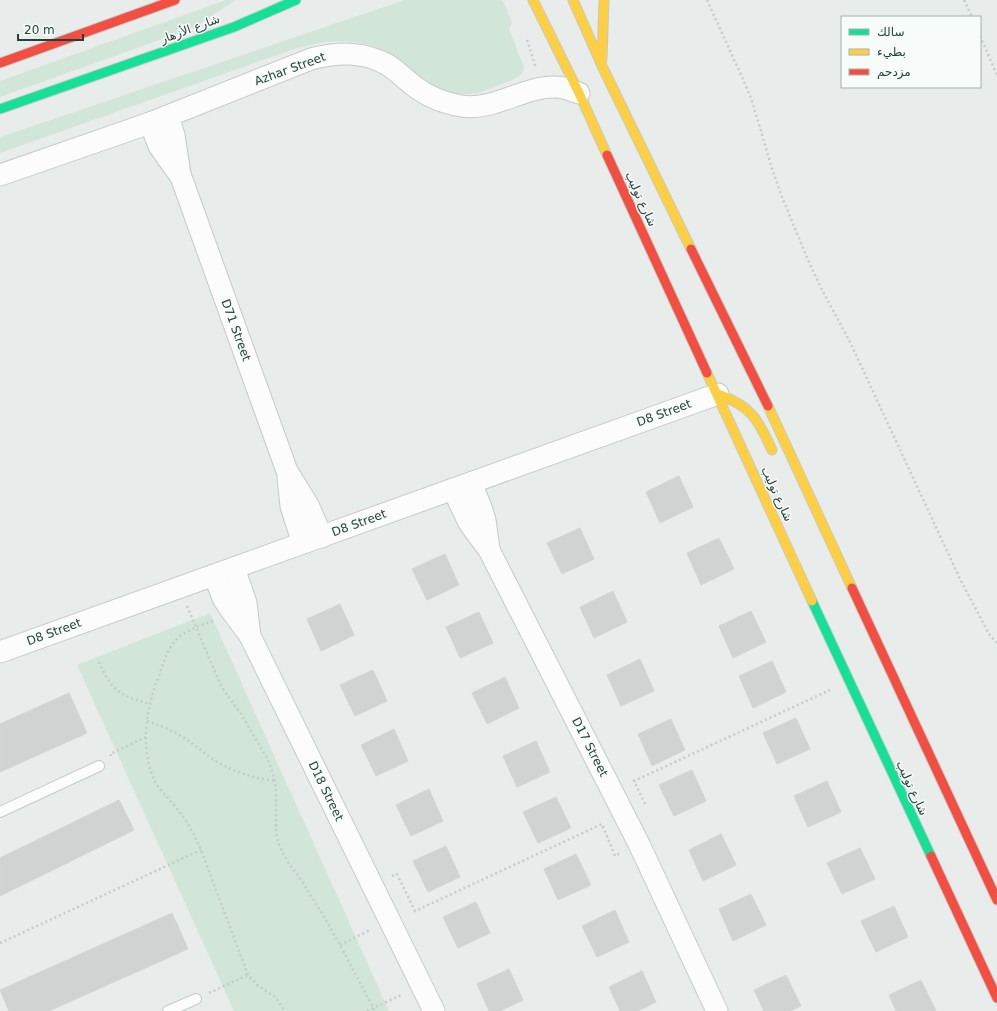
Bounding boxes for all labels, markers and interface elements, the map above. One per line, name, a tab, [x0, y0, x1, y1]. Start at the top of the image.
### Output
street label: شارع الأزهار	[157, 11, 222, 48]
scale bar	[18, 16, 83, 42]
legend	[841, 16, 981, 88]
text: 20 m	[24, 23, 55, 37]
text: سالك	[877, 25, 904, 39]
text: بطيء	[877, 45, 906, 59]
street label: Azhar Street	[253, 50, 328, 88]
text: مزدحم	[877, 65, 911, 80]
street label: شارع توليب	[621, 169, 660, 229]
street label: D71 Street	[218, 297, 254, 363]
street label: D8 Street	[635, 397, 694, 429]
street label: شارع توليب	[757, 464, 796, 524]
street label: D8 Street	[330, 507, 389, 539]
street label: D8 Street	[25, 616, 84, 648]
street label: D17 Street	[569, 715, 611, 779]
street label: شارع توليب	[892, 758, 931, 818]
street label: D18 Street	[306, 759, 347, 823]

